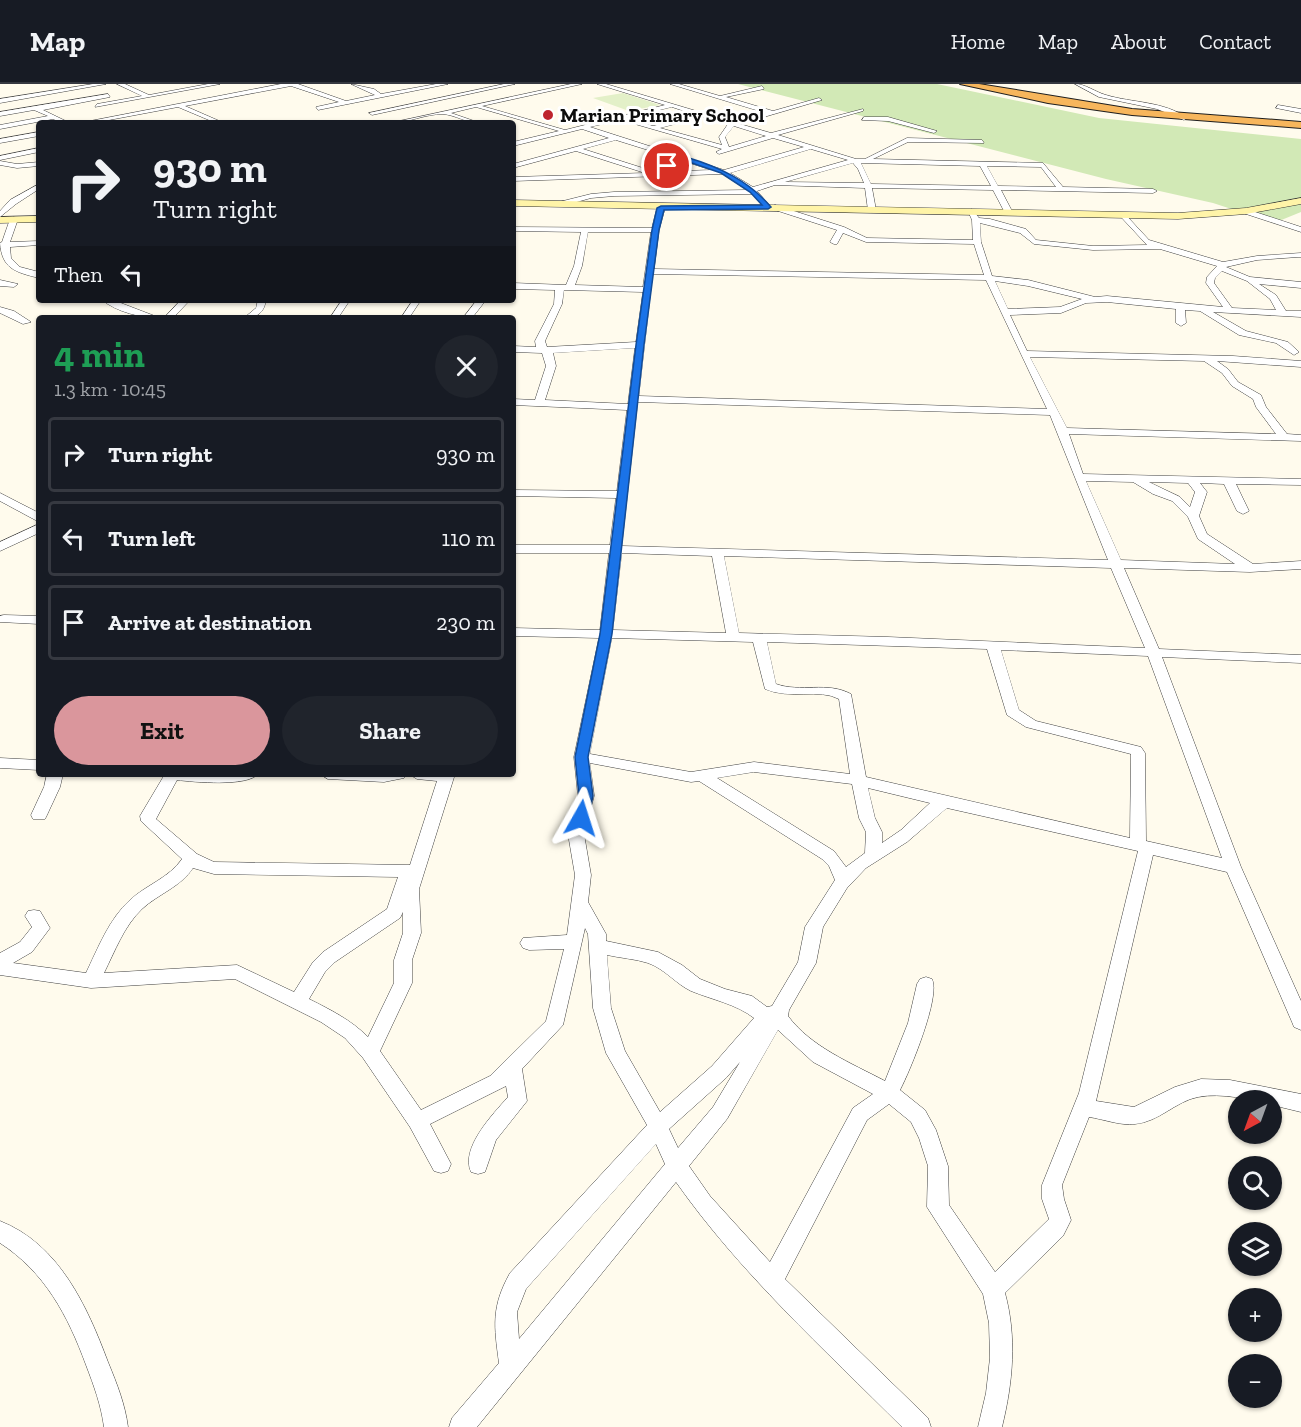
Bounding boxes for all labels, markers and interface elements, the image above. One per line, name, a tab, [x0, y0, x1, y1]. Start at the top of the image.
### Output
text: Map	[30, 25, 85, 58]
text: Home	[951, 29, 1005, 54]
text: Map	[1038, 29, 1078, 54]
text: About	[1111, 29, 1166, 54]
text: Contact	[1199, 29, 1271, 54]
place label: Marian Primary School	[560, 103, 765, 127]
marker: Marian Primary School	[541, 108, 555, 122]
pin	[641, 140, 692, 191]
text: 930 m	[153, 142, 267, 193]
icon: right	[54, 144, 132, 222]
icon: arrive	[650, 149, 683, 182]
text: Turn right	[153, 193, 277, 225]
icon: left	[115, 258, 148, 291]
text: Then	[54, 261, 103, 288]
text: 4 min	[54, 333, 145, 376]
button: close	[435, 335, 498, 398]
text: 1.3 km · 10:45	[54, 377, 166, 401]
icon: right	[57, 438, 90, 471]
text: Turn right	[108, 441, 212, 468]
text: 930 m	[436, 441, 495, 468]
icon: left	[57, 522, 90, 555]
text: Turn left	[108, 525, 195, 552]
text: 110 m	[441, 525, 495, 552]
icon: arrive	[57, 606, 90, 639]
text: Arrive at destination	[108, 609, 311, 636]
text: 230 m	[436, 609, 495, 636]
button: Exit	[54, 696, 270, 765]
button: Share	[282, 696, 498, 765]
position arrow	[549, 786, 613, 850]
north arrow	[1228, 1090, 1282, 1144]
map controls	[1228, 1090, 1282, 1408]
button: search	[1228, 1156, 1282, 1210]
button: layers	[1228, 1222, 1282, 1276]
button: +	[1228, 1288, 1282, 1342]
button: −	[1228, 1354, 1282, 1408]

